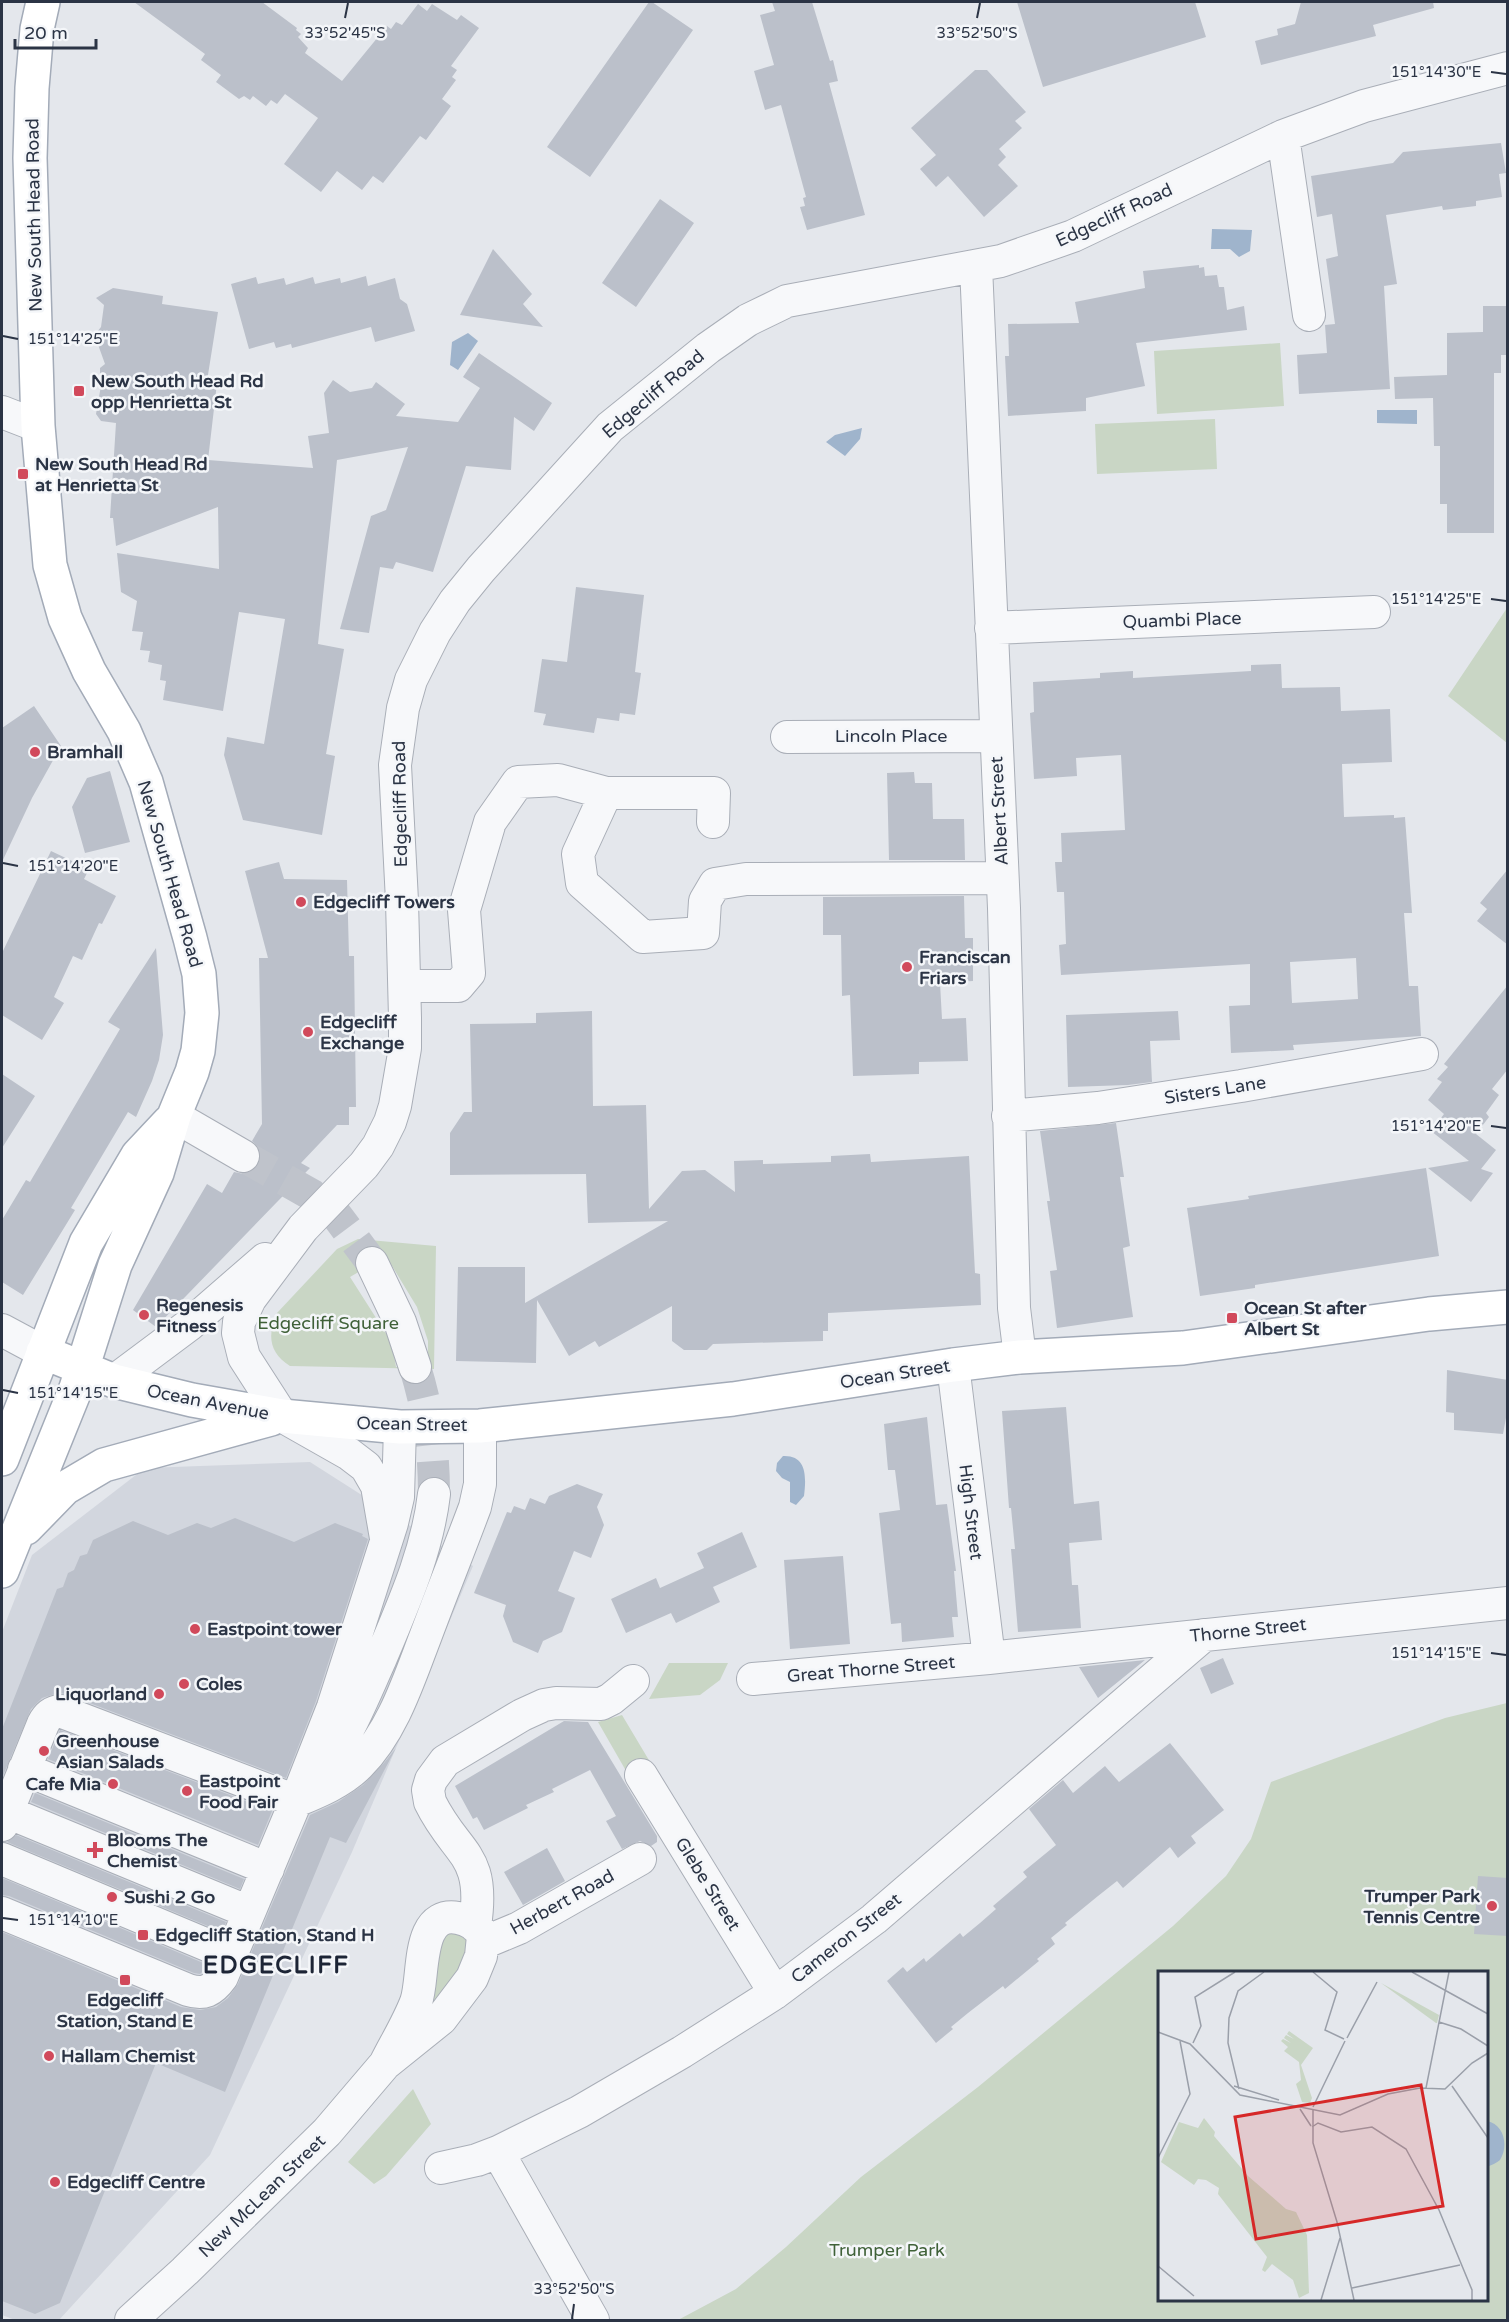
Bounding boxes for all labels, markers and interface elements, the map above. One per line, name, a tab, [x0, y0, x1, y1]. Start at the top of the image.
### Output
scale bar	[15, 12, 96, 50]
text: 20 m	[24, 22, 68, 44]
text: 33°52'45"S	[305, 24, 385, 42]
text: 33°52'50"S	[937, 24, 1017, 42]
text: 151°14'30"E	[1391, 63, 1481, 81]
street label: New South Head Road	[21, 118, 47, 312]
street label: Edgecliff Road	[1052, 178, 1176, 252]
text: 151°14'25"E	[28, 330, 118, 348]
street label: Edgecliff Road	[597, 345, 709, 443]
place label: New South Head Rd opp Henrietta St	[91, 370, 264, 413]
marker: New South Head Rd opp Henrietta St	[72, 384, 86, 398]
place label: New South Head Rd at Henrietta St	[35, 453, 208, 496]
marker: New South Head Rd at Henrietta St	[16, 467, 30, 481]
text: 151°14'25"E	[1391, 590, 1481, 608]
street label: Quambi Place	[1122, 607, 1242, 633]
street label: Lincoln Place	[835, 725, 947, 747]
place label: Bramhall	[47, 741, 123, 763]
street label: Edgecliff Road	[388, 741, 412, 867]
marker: Bramhall	[28, 745, 42, 759]
street label: Albert Street	[985, 756, 1013, 866]
street label: New South Head Road	[133, 778, 207, 970]
text: 151°14'20"E	[28, 857, 118, 875]
place label: Edgecliff Towers	[313, 891, 455, 913]
marker: Edgecliff Towers	[294, 895, 308, 909]
place label: Franciscan Friars	[919, 946, 1011, 989]
marker: Franciscan Friars	[900, 960, 914, 974]
place label: Edgecliff Exchange	[320, 1011, 404, 1054]
marker: Edgecliff Exchange	[301, 1025, 315, 1039]
street label: Sisters Lane	[1163, 1071, 1267, 1109]
text: 151°14'20"E	[1391, 1117, 1481, 1135]
place label: Regenesis Fitness	[156, 1294, 244, 1337]
place label: Ocean St after Albert St	[1244, 1297, 1368, 1340]
marker: Regenesis Fitness	[137, 1308, 151, 1322]
marker: Ocean St after Albert St	[1225, 1311, 1239, 1325]
park label: Edgecliff Square	[257, 1312, 399, 1334]
street label: Ocean Street	[838, 1354, 952, 1394]
street label: Ocean Avenue	[145, 1379, 271, 1425]
text: 151°14'15"E	[28, 1384, 118, 1402]
street label: Ocean Street	[356, 1412, 468, 1436]
street label: High Street	[954, 1463, 988, 1561]
street label: Thorne Street	[1189, 1613, 1307, 1647]
place label: Eastpoint tower	[207, 1618, 343, 1640]
marker: Eastpoint tower	[188, 1622, 202, 1636]
text: 151°14'15"E	[1391, 1644, 1481, 1662]
street label: Great Thorne Street	[786, 1651, 956, 1687]
place label: Coles	[196, 1673, 243, 1695]
marker: Coles	[177, 1677, 191, 1691]
place label: Liquorland	[55, 1683, 147, 1705]
marker: Liquorland	[152, 1687, 166, 1701]
place label: Greenhouse Asian Salads	[56, 1730, 164, 1773]
marker: Greenhouse Asian Salads	[37, 1744, 51, 1758]
place label: Eastpoint Food Fair	[199, 1770, 280, 1813]
place label: Cafe Mia	[26, 1773, 101, 1795]
marker: Cafe Mia	[106, 1777, 120, 1791]
marker: Eastpoint Food Fair	[180, 1784, 194, 1798]
place label: Blooms The Chemist	[107, 1829, 208, 1872]
street label: Glebe Street	[671, 1833, 745, 1935]
marker: Blooms The Chemist	[88, 1843, 102, 1857]
street label: Herbert Road	[506, 1864, 618, 1940]
place label: Trumper Park Tennis Centre	[1362, 1885, 1480, 1928]
place label: Sushi 2 Go	[124, 1886, 215, 1908]
street label: Cameron Street	[786, 1888, 906, 1988]
marker: Sushi 2 Go	[105, 1890, 119, 1904]
marker: Trumper Park Tennis Centre	[1485, 1899, 1499, 1913]
text: 151°14'10"E	[28, 1911, 118, 1929]
place label: Edgecliff Station, Stand H	[155, 1924, 375, 1946]
marker: Edgecliff Station, Stand H	[136, 1928, 150, 1942]
district label: EDGECLIFF	[203, 1951, 349, 1980]
inset map	[1158, 1971, 1488, 2301]
marker: Edgecliff Station, Stand E	[118, 1973, 132, 1987]
place label: Edgecliff Station, Stand E	[57, 1989, 193, 2032]
place label: Hallam Chemist	[61, 2045, 195, 2067]
marker: Hallam Chemist	[42, 2049, 56, 2063]
street label: New McLean Street	[194, 2130, 330, 2262]
place label: Edgecliff Centre	[67, 2171, 205, 2193]
marker: Edgecliff Centre	[48, 2175, 62, 2189]
park label: Trumper Park	[829, 2239, 945, 2261]
text: 33°52'50"S	[534, 2280, 614, 2298]

